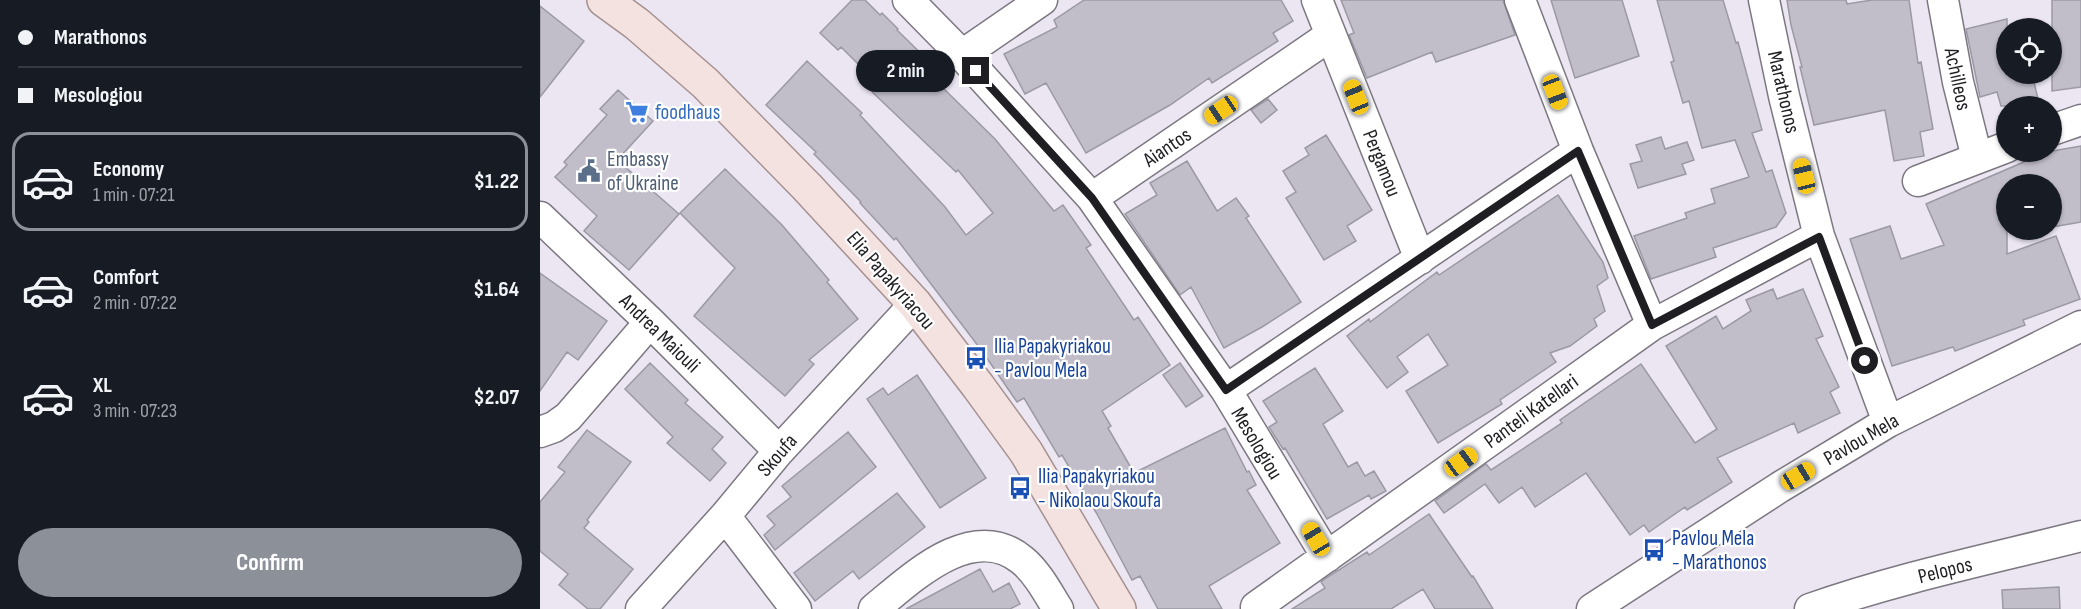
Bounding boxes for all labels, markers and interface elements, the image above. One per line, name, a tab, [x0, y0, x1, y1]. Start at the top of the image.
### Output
map controls	[1996, 18, 2062, 240]
button: locate	[1996, 18, 2062, 84]
text: Marathonos	[54, 24, 147, 51]
street label: Achilleos	[1939, 45, 1976, 113]
street label: Marathonos	[1762, 49, 1805, 136]
callout: 2 min	[856, 50, 955, 92]
route end	[962, 57, 989, 84]
text: 2 min	[886, 59, 925, 83]
car	[1540, 72, 1570, 112]
car	[1341, 77, 1371, 117]
text: Mesologiou	[54, 82, 142, 109]
car	[1201, 92, 1241, 128]
button: +	[1996, 96, 2062, 162]
supermarket icon: foodhaus	[624, 99, 650, 125]
place label: foodhaus	[655, 100, 720, 125]
street label: Aiantos	[1138, 122, 1196, 173]
street label: Pergamou	[1357, 126, 1406, 200]
place label: Embassy of Ukraine	[607, 147, 679, 196]
icon: car	[21, 155, 75, 209]
text: Economy	[93, 156, 164, 183]
car	[1791, 156, 1817, 196]
public building icon: Embassy of Ukraine	[576, 158, 602, 184]
text: $1.22	[474, 168, 519, 195]
button: −	[1996, 174, 2062, 240]
text: 1 min · 07:21	[93, 183, 174, 207]
street label: Elia Papakyriacou	[841, 226, 940, 334]
icon: car	[21, 263, 75, 317]
text: Comfort	[93, 264, 159, 291]
text: $1.64	[473, 276, 519, 303]
street label: Andrea Maiouli	[613, 288, 705, 378]
text: 2 min · 07:22	[93, 291, 177, 315]
place label: Ilia Papakyriakou - Pavlou Mela	[994, 334, 1111, 383]
bus stop icon: Ilia Papakyriakou - Pavlou Mela	[963, 345, 989, 371]
route start	[1851, 347, 1878, 374]
street label: Panteli Katellari	[1479, 369, 1583, 454]
icon: car	[21, 371, 75, 425]
text: XL	[93, 372, 112, 399]
text: $2.07	[474, 384, 519, 411]
text: 3 min · 07:23	[93, 399, 177, 423]
street label: Mesologiou	[1225, 403, 1288, 484]
street label: Pavlou Mela	[1819, 408, 1903, 471]
street label: Skoufa	[752, 429, 803, 482]
car	[1441, 444, 1481, 480]
car	[1778, 459, 1818, 493]
place label: Ilia Papakyriakou - Nikolaou Skoufa	[1038, 464, 1161, 513]
bus stop icon: Ilia Papakyriakou - Nikolaou Skoufa	[1007, 475, 1033, 501]
car	[1299, 519, 1333, 559]
place label: Pavlou Mela - Marathonos	[1672, 526, 1767, 575]
button: Confirm	[18, 528, 522, 597]
bus stop icon: Pavlou Mela - Marathonos	[1641, 537, 1667, 563]
street label: Pelopos	[1915, 552, 1975, 589]

